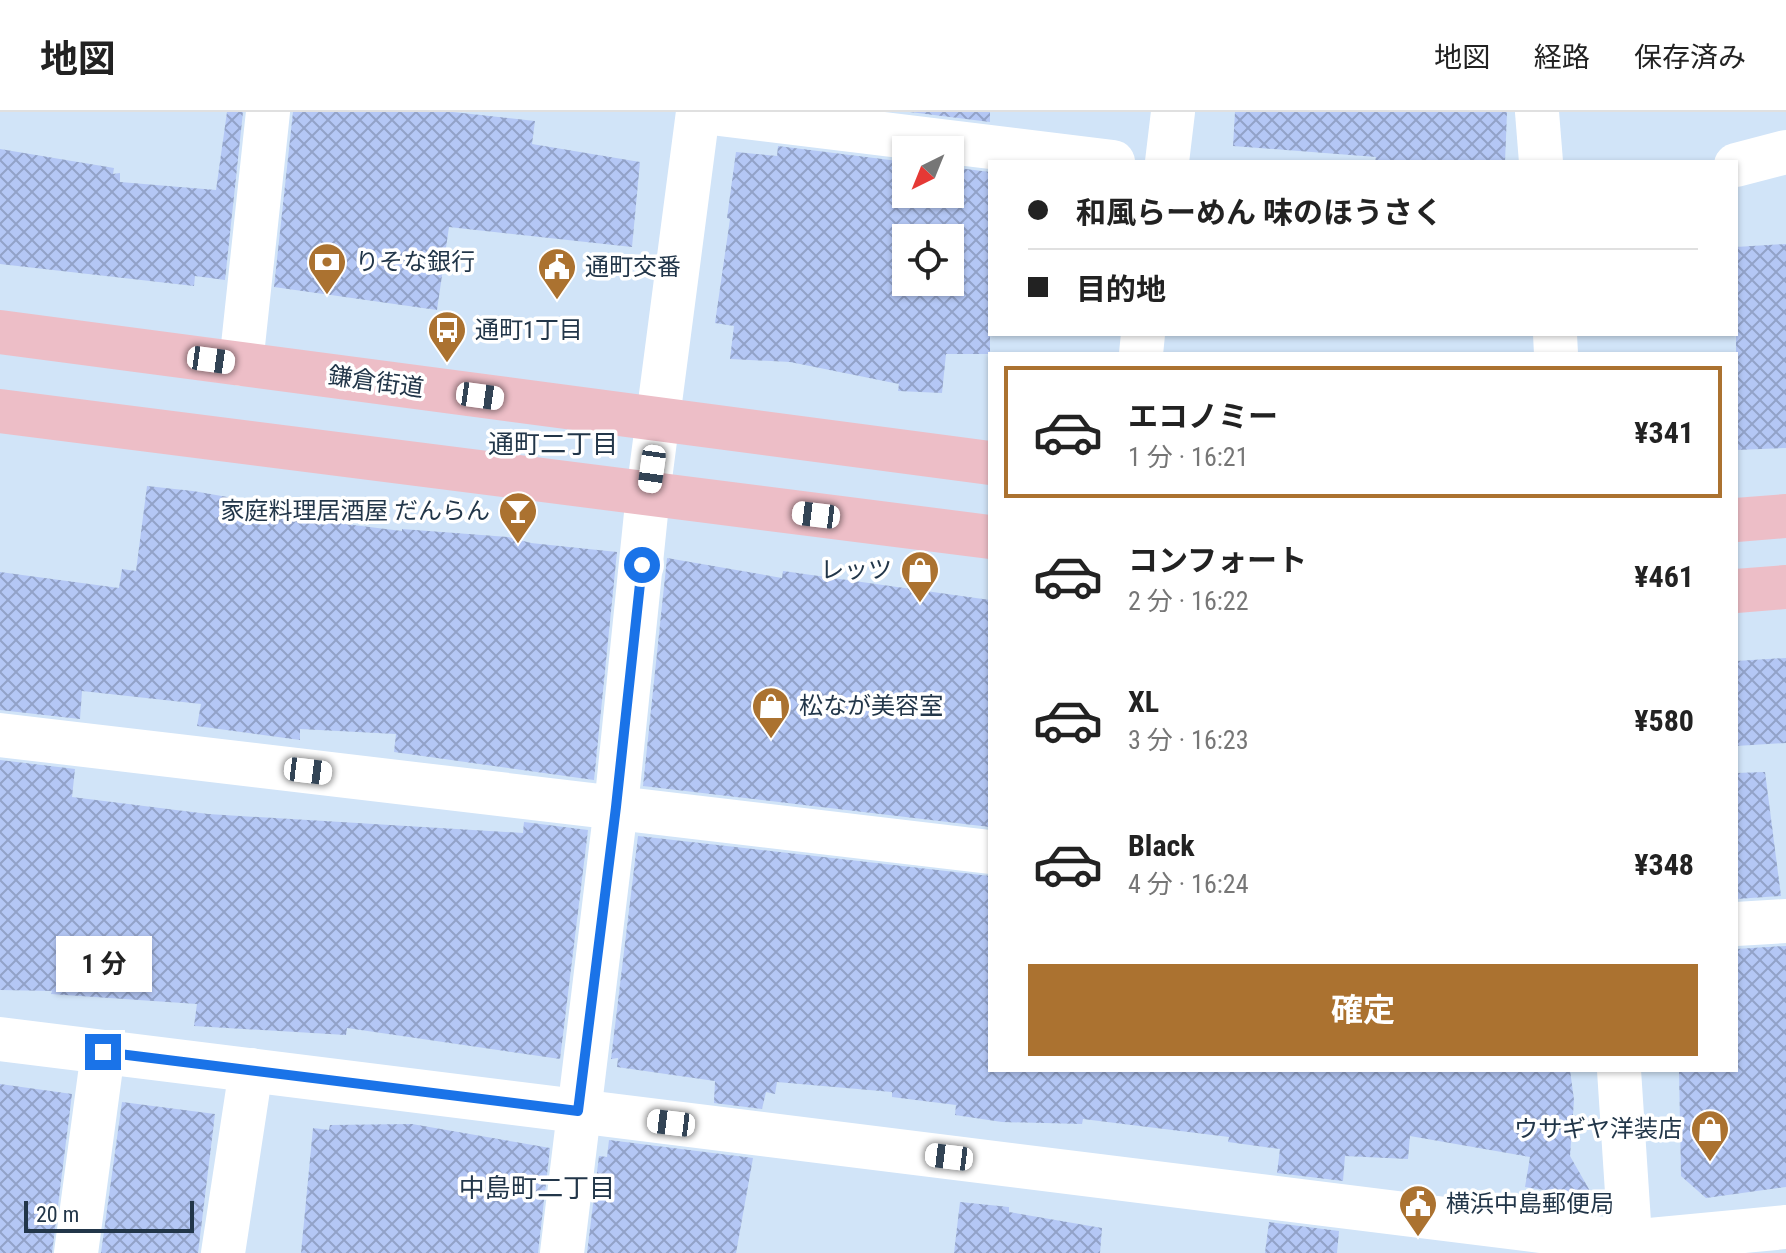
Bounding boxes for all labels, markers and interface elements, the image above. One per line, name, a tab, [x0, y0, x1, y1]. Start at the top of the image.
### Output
text: 地図	[40, 37, 116, 81]
text: 地図	[1434, 41, 1490, 74]
text: 経路	[1534, 41, 1590, 74]
text: 保存済み	[1634, 41, 1746, 74]
north arrow	[892, 136, 964, 208]
map controls	[892, 136, 964, 296]
text: 和風らーめん 味のほうさく	[1076, 195, 1443, 230]
button: locate	[892, 224, 964, 296]
bank icon: りそな銀行	[306, 241, 348, 296]
public building icon: 通町交番	[536, 246, 578, 301]
place label: りそな銀行	[355, 248, 475, 276]
place label: 通町交番	[585, 253, 681, 281]
text: 目的地	[1076, 272, 1166, 307]
bus stop icon: 通町1丁目	[426, 309, 468, 364]
place label: 通町1丁目	[475, 316, 583, 344]
car	[186, 345, 236, 375]
street label: 鎌倉街道	[327, 361, 425, 403]
car	[455, 381, 505, 411]
icon: car	[1032, 396, 1104, 468]
text: エコノミー	[1128, 399, 1278, 434]
text: ¥341	[1634, 415, 1694, 450]
district label: 通町二丁目	[488, 429, 618, 459]
text: 1 分 · 16:21	[1128, 442, 1248, 472]
car	[637, 444, 667, 494]
bar icon: 家庭料理居酒屋 だんらん	[497, 490, 539, 545]
place label: 家庭料理居酒屋 だんらん	[220, 497, 490, 525]
car	[791, 500, 841, 530]
icon: car	[1032, 540, 1104, 612]
text: コンフォート	[1128, 543, 1307, 578]
route start	[624, 547, 660, 583]
shop icon: レッツ	[899, 549, 941, 604]
place label: レッツ	[820, 556, 892, 584]
text: ¥461	[1634, 559, 1694, 594]
text: 2 分 · 16:22	[1128, 586, 1248, 616]
icon: car	[1032, 684, 1104, 756]
text: XL	[1128, 684, 1159, 719]
shop icon: 松なが美容室	[750, 685, 792, 740]
place label: 松なが美容室	[799, 692, 943, 720]
text: ¥580	[1634, 703, 1694, 738]
text: 3 分 · 16:23	[1128, 725, 1248, 755]
car	[283, 756, 333, 786]
icon: car	[1032, 828, 1104, 900]
text: Black	[1128, 828, 1195, 863]
text: ¥348	[1634, 847, 1694, 882]
text: 4 分 · 16:24	[1128, 869, 1248, 899]
callout: 1 分	[55, 936, 151, 992]
text: 1 分	[81, 949, 127, 979]
button: 確定	[1028, 964, 1698, 1056]
route end	[85, 1034, 121, 1070]
car	[646, 1108, 696, 1138]
shop icon: ウサギヤ洋装店	[1689, 1108, 1731, 1163]
place label: ウサギヤ洋装店	[1514, 1115, 1682, 1143]
car	[924, 1142, 974, 1172]
district label: 中島町二丁目	[459, 1173, 615, 1203]
public building icon: 横浜中島郵便局	[1397, 1183, 1439, 1238]
place label: 横浜中島郵便局	[1446, 1190, 1614, 1218]
scale bar	[24, 1197, 194, 1233]
text: 20 m	[36, 1202, 79, 1227]

